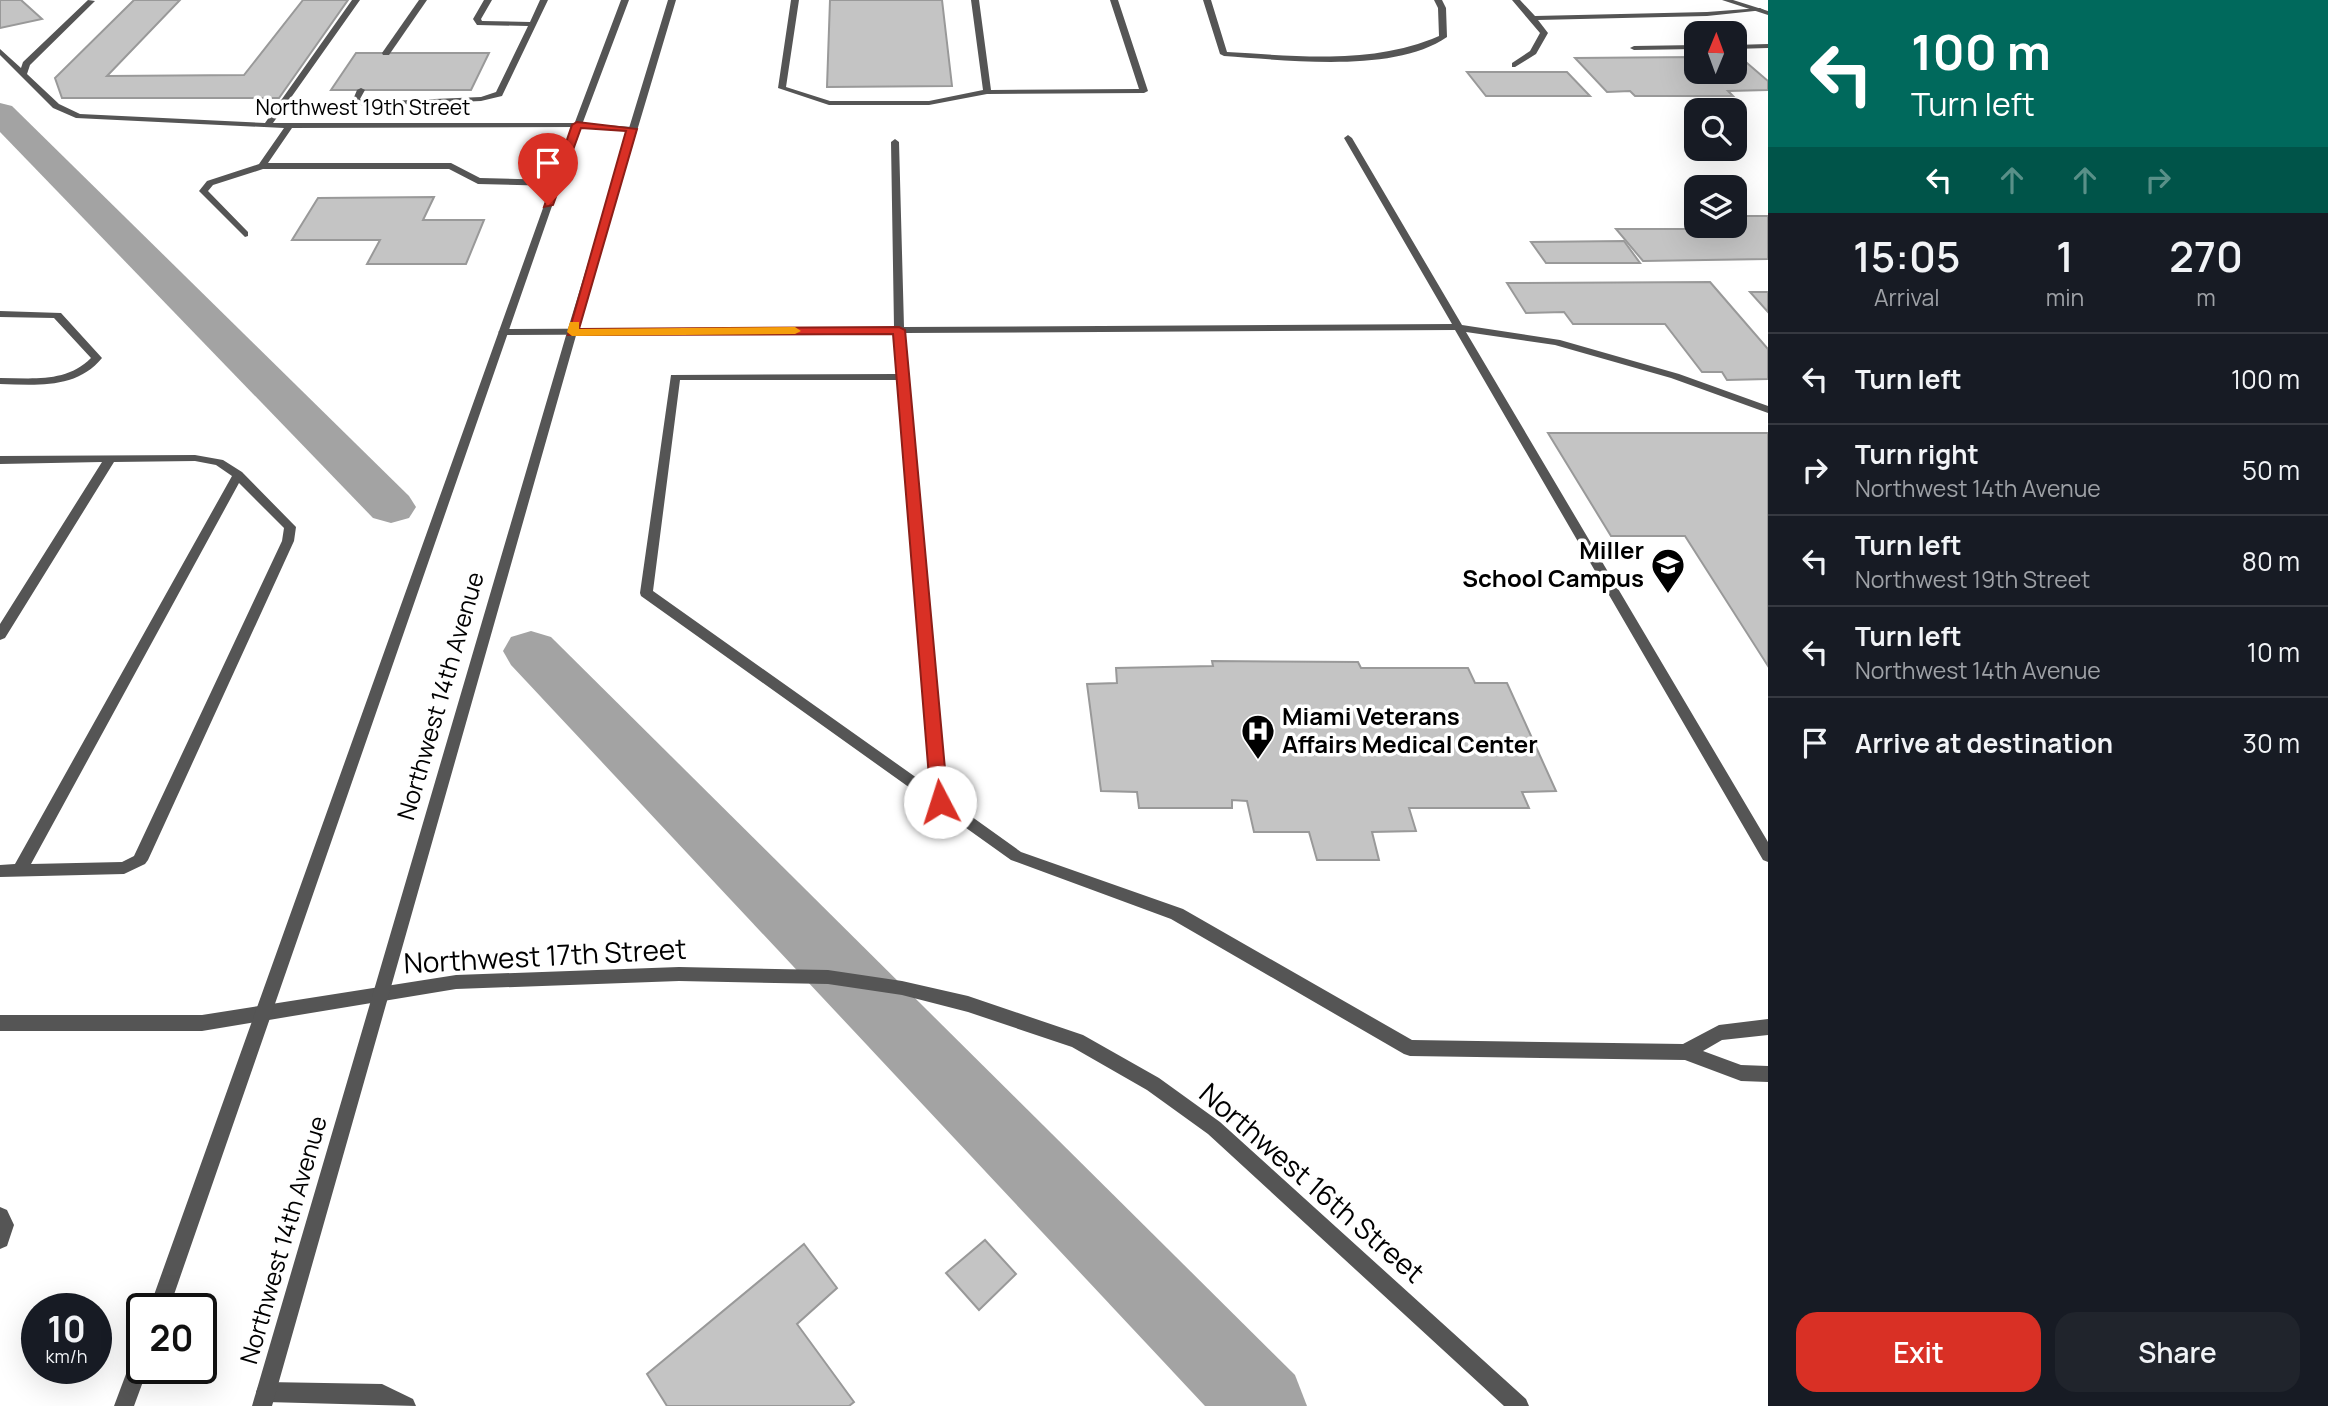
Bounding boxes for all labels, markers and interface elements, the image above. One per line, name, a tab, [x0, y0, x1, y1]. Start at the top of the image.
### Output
text: 100 m	[1911, 18, 2051, 85]
north arrow	[1684, 21, 1746, 84]
map controls	[1684, 21, 1747, 238]
icon: left	[1796, 28, 1887, 119]
text: Turn left	[1911, 82, 2035, 126]
street label: Northwest 19th Street	[256, 93, 470, 121]
button: search	[1684, 98, 1747, 161]
pin	[518, 133, 578, 205]
icon: arrive	[529, 144, 567, 182]
icon: left	[1920, 161, 1958, 199]
icon: ahead	[1993, 161, 2031, 199]
icon: ahead	[2066, 161, 2104, 199]
icon: right	[2139, 161, 2177, 199]
button: layers	[1684, 175, 1747, 238]
text: 15:05	[1853, 227, 1961, 285]
text: 1	[2056, 227, 2074, 285]
text: 270	[2169, 227, 2243, 285]
text: Arrival	[1874, 281, 1940, 313]
text: min	[2046, 281, 2084, 313]
text: m	[2196, 281, 2216, 313]
icon: left	[1796, 360, 1834, 398]
text: Turn left	[1855, 361, 1962, 397]
text: 100 m	[2231, 361, 2300, 397]
text: Turn right	[1855, 436, 1979, 472]
icon: right	[1796, 451, 1834, 489]
text: 50 m	[2242, 452, 2300, 488]
text: Northwest 14th Avenue	[1855, 472, 2101, 504]
text: Turn left	[1855, 527, 1962, 563]
place label: Miller School Campus	[1462, 533, 1644, 594]
icon: left	[1796, 542, 1834, 580]
text: 80 m	[2242, 543, 2300, 579]
school or university icon: Miller School Campus	[1649, 546, 1687, 595]
text: Northwest 19th Street	[1855, 563, 2090, 595]
street label: Northwest 14th Avenue	[388, 568, 491, 823]
text: Turn left	[1855, 618, 1962, 654]
icon: left	[1796, 633, 1834, 671]
text: 10 m	[2247, 634, 2300, 670]
text: Northwest 14th Avenue	[1855, 654, 2101, 686]
place label: Miami Veterans Affairs Medical Center	[1282, 699, 1538, 760]
hospital icon: Miami Veterans Affairs Medical Center	[1239, 712, 1277, 761]
icon: arrive	[1796, 724, 1834, 762]
text: Arrive at destination	[1855, 725, 2113, 761]
text: 30 m	[2243, 725, 2300, 761]
position arrow	[903, 765, 977, 839]
street label: Northwest 17th Street	[403, 929, 687, 981]
street label: Northwest 16th Street	[1192, 1074, 1433, 1291]
street label: Northwest 14th Avenue	[231, 1112, 334, 1367]
speed limit sign: 20	[126, 1293, 217, 1384]
text: 10	[47, 1305, 86, 1353]
button: Exit	[1796, 1312, 2041, 1392]
button: Share	[2055, 1312, 2300, 1392]
text: km/h	[46, 1344, 87, 1368]

